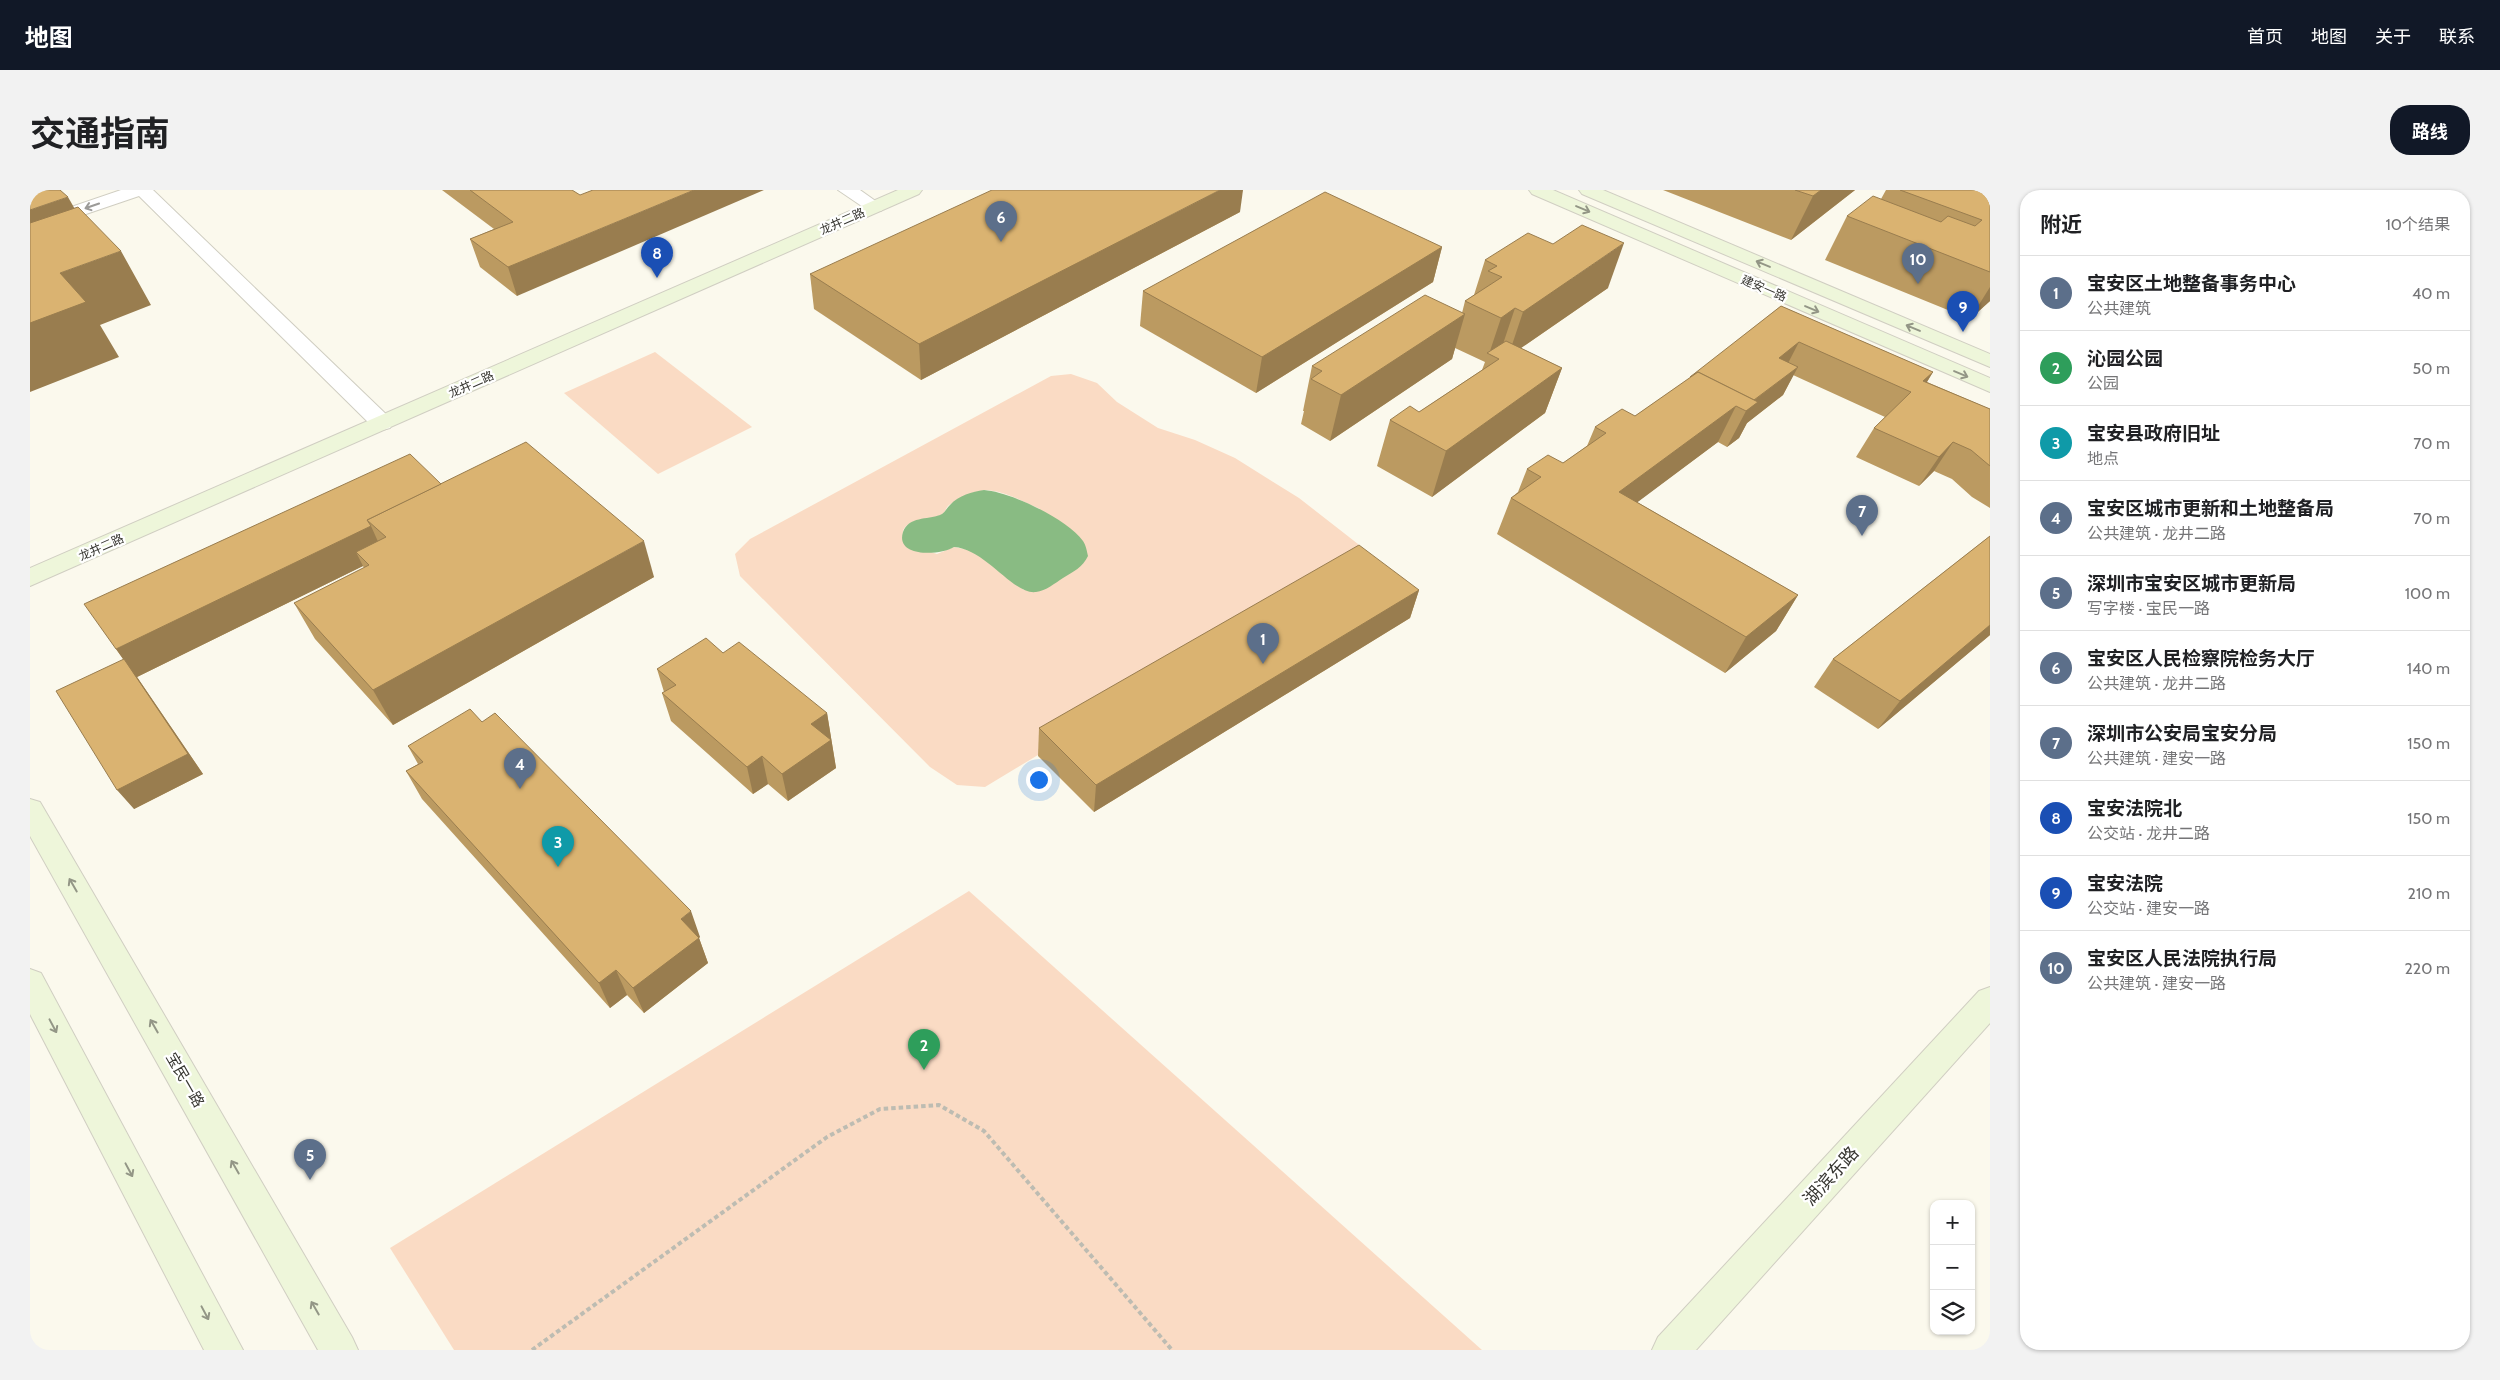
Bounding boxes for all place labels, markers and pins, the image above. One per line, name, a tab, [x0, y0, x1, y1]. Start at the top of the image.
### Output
pin: 6	[985, 201, 1017, 242]
pin: 8	[641, 237, 673, 278]
pin: 10	[1902, 243, 1934, 284]
pin: 9	[1947, 291, 1979, 332]
pin: 7	[1846, 495, 1878, 536]
pin: 1	[1247, 623, 1279, 664]
pin: 4	[504, 748, 536, 789]
pin: 3	[542, 826, 574, 867]
pin: 2	[908, 1029, 940, 1070]
pin: 5	[294, 1139, 326, 1180]

